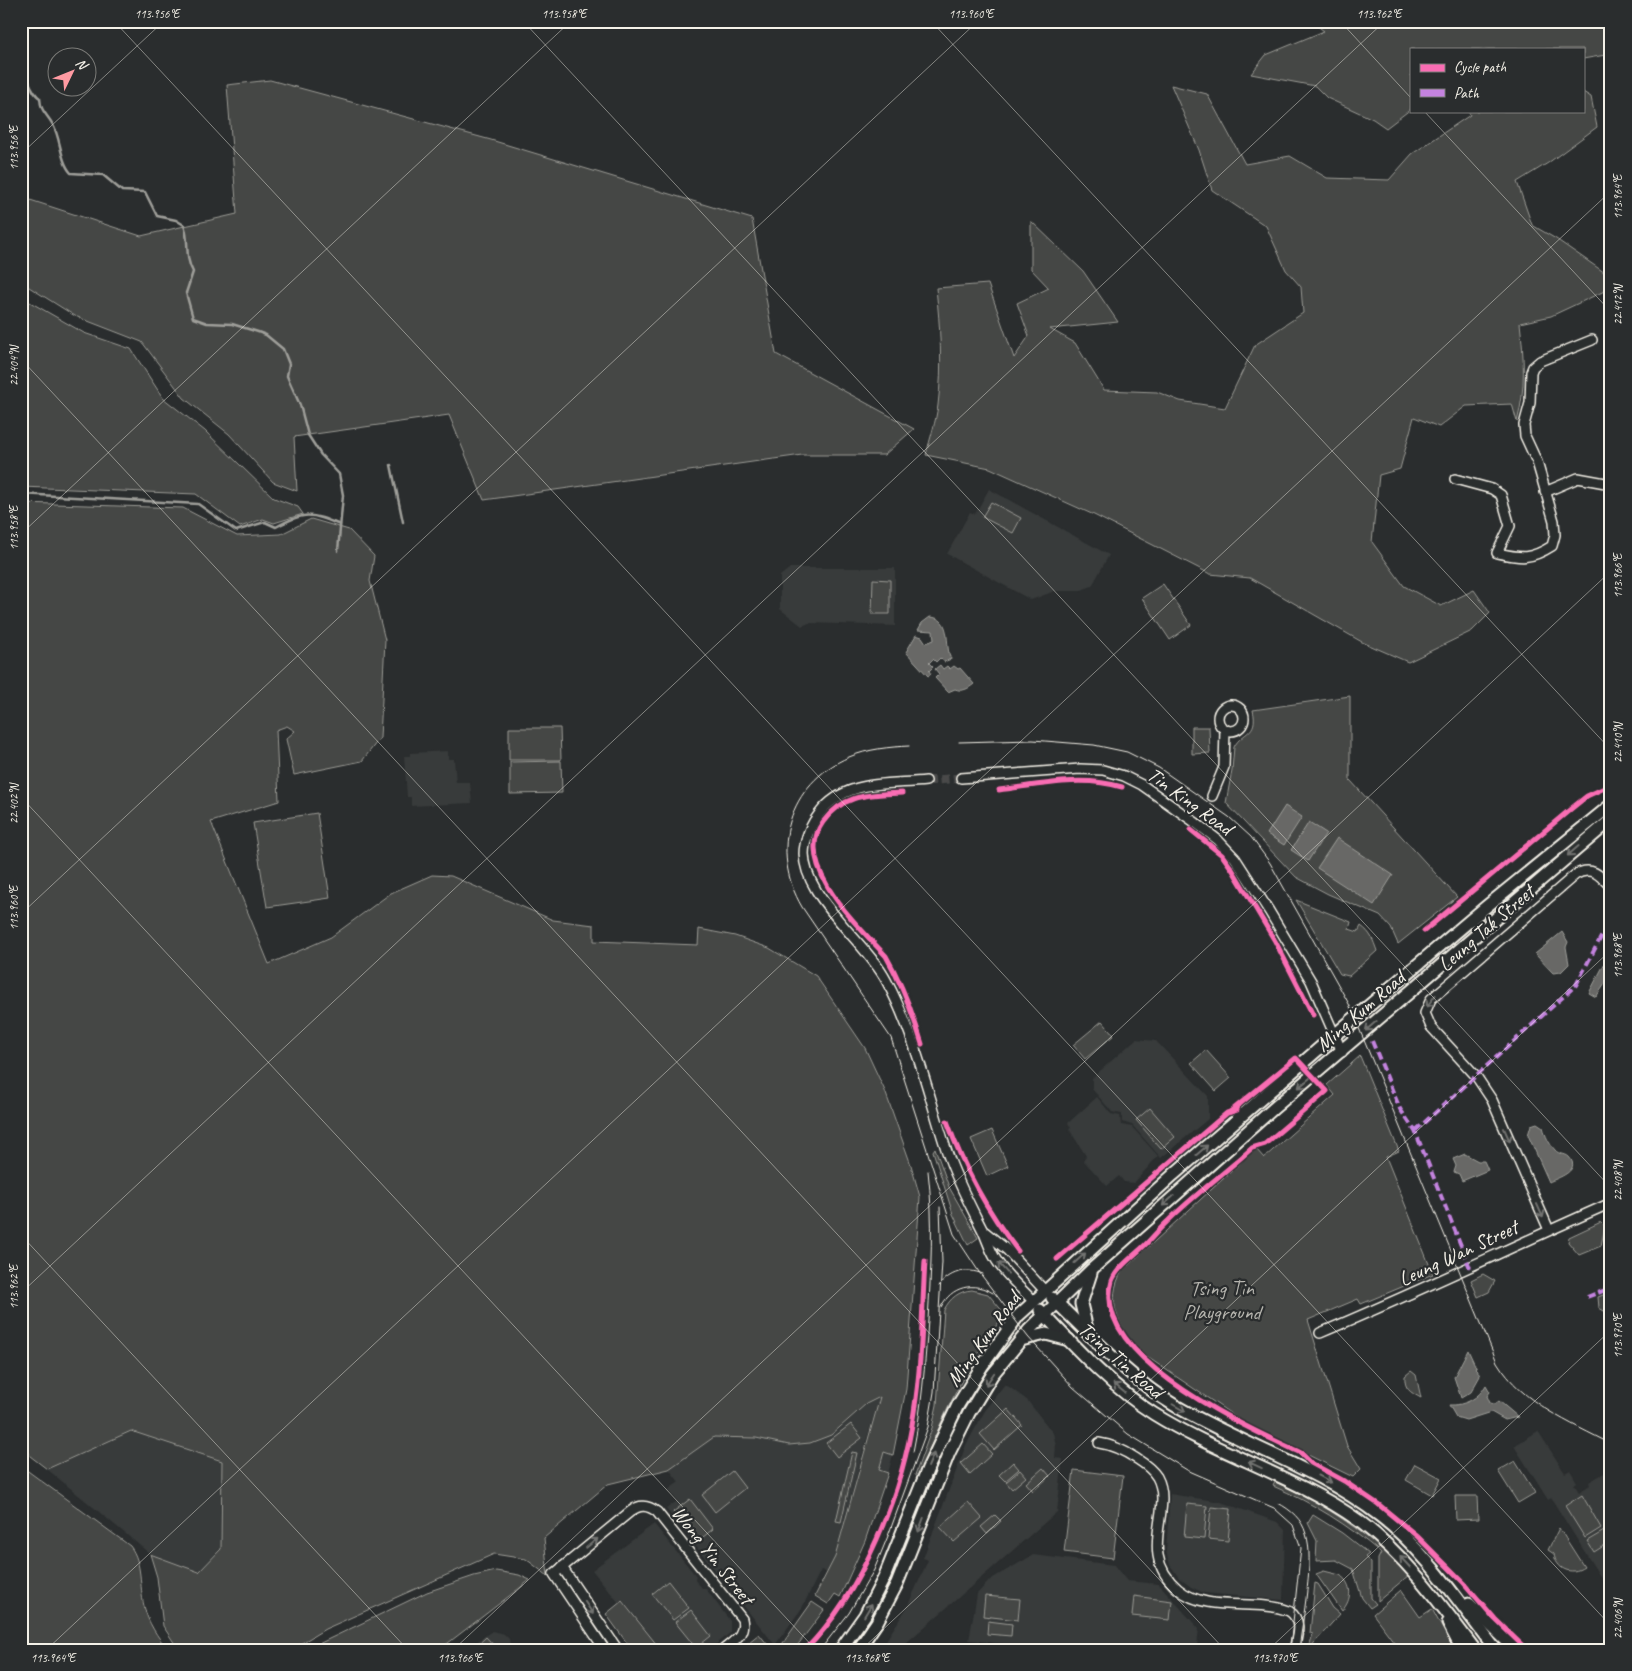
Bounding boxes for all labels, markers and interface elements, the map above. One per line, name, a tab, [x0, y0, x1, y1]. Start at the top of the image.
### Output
text: 113.956°E	[135, 6, 181, 22]
text: 113.958°E	[542, 6, 588, 22]
text: 113.960°E	[949, 6, 995, 22]
text: 113.962°E	[1357, 6, 1403, 22]
north arrow	[48, 48, 98, 98]
legend	[1410, 48, 1584, 112]
text: N	[72, 55, 92, 74]
text: Cycle path	[1454, 58, 1506, 77]
text: Path	[1454, 84, 1480, 103]
text: 113.956°E	[6, 124, 22, 170]
text: 113.964°E	[1610, 173, 1626, 219]
text: 22.412°N	[1610, 283, 1626, 325]
text: 22.404°N	[6, 344, 22, 386]
text: 113.958°E	[6, 504, 22, 550]
text: 113.966°E	[1610, 552, 1626, 598]
text: 22.410°N	[1610, 721, 1626, 763]
street label: Tin King Road	[1142, 761, 1241, 843]
text: 22.402°N	[6, 782, 22, 824]
one-way arrow	[1567, 846, 1580, 857]
street label: Leung Tak Street	[1432, 877, 1542, 977]
text: 113.960°E	[6, 884, 22, 930]
text: 113.968°E	[1610, 932, 1626, 978]
street label: Ming Kum Road	[1310, 962, 1413, 1057]
one-way arrow	[1426, 995, 1437, 1008]
one-way arrow	[1365, 1021, 1378, 1032]
one-way arrow	[1298, 1078, 1311, 1089]
one-way arrow	[1503, 1127, 1513, 1142]
one-way arrow	[1195, 1145, 1208, 1156]
text: 22.408°N	[1610, 1159, 1626, 1201]
one-way arrow	[1162, 1196, 1175, 1207]
one-way arrow	[1536, 1203, 1546, 1218]
street label: Leung Wan Street	[1394, 1213, 1525, 1292]
one-way arrow	[1074, 1252, 1087, 1264]
one-way arrow	[998, 1262, 1009, 1275]
text: 113.962°E	[6, 1263, 22, 1309]
park label: Tsing Tin Playground	[1183, 1275, 1264, 1325]
street label: Ming Kum Road	[940, 1284, 1028, 1391]
text: 113.970°E	[1610, 1312, 1626, 1358]
street label: Tsing Tin Road	[1073, 1316, 1172, 1406]
one-way arrow	[985, 1372, 995, 1386]
one-way arrow	[1113, 1383, 1126, 1394]
one-way arrow	[1171, 1403, 1185, 1413]
one-way arrow	[927, 1453, 937, 1468]
one-way arrow	[1248, 1460, 1263, 1469]
one-way arrow	[1317, 1475, 1331, 1485]
street label: Wong Yin Street	[666, 1500, 762, 1612]
one-way arrow	[916, 1517, 925, 1532]
one-way arrow	[585, 1537, 598, 1548]
one-way arrow	[1399, 1555, 1411, 1568]
text: 22.406°N	[1610, 1597, 1626, 1639]
one-way arrow	[584, 1601, 594, 1615]
one-way arrow	[863, 1603, 873, 1617]
text: 113.964°E	[31, 1650, 77, 1666]
text: 113.966°E	[438, 1650, 484, 1666]
text: 113.968°E	[845, 1650, 891, 1666]
text: 113.970°E	[1253, 1650, 1299, 1666]

